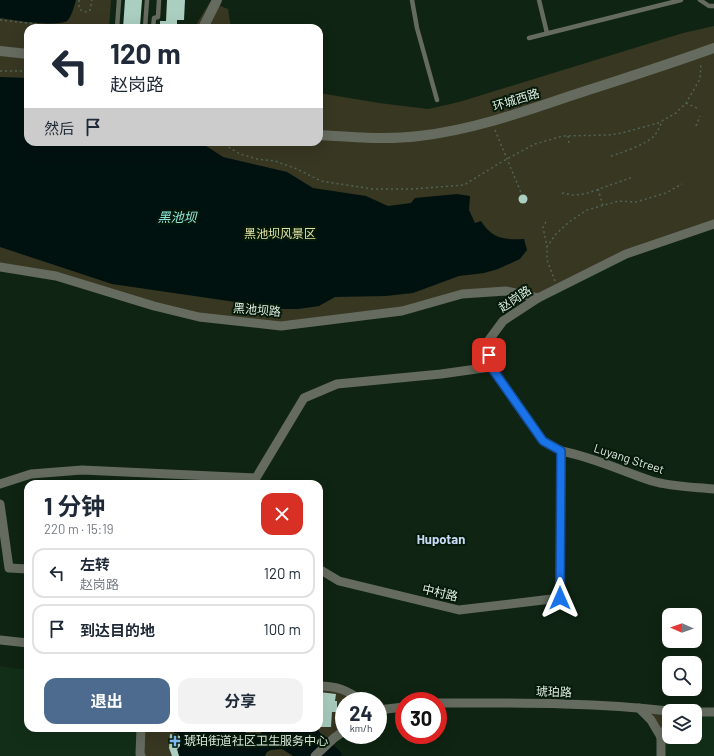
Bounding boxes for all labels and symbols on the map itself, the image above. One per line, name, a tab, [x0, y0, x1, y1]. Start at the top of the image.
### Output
street label: 环城西路	[491, 85, 541, 113]
water label: 黑池坝	[157, 209, 198, 225]
park label: 黑池坝风景区	[244, 226, 316, 240]
street label: 赵岗路	[496, 282, 533, 314]
street label: 黑池坝路	[233, 300, 282, 318]
pin	[472, 338, 506, 372]
street label: Luyang Street	[593, 440, 666, 476]
district label: Hupotan	[417, 531, 465, 547]
position arrow	[539, 577, 581, 619]
street label: 中村路	[421, 581, 459, 603]
north arrow	[662, 608, 702, 648]
street label: 琥珀路	[536, 683, 572, 699]
speed limit sign: 30	[395, 692, 447, 744]
place label: 琥珀街道社区卫生服务中心	[184, 733, 328, 747]
marker: 琥珀街道社区卫生服务中心	[169, 735, 181, 747]

